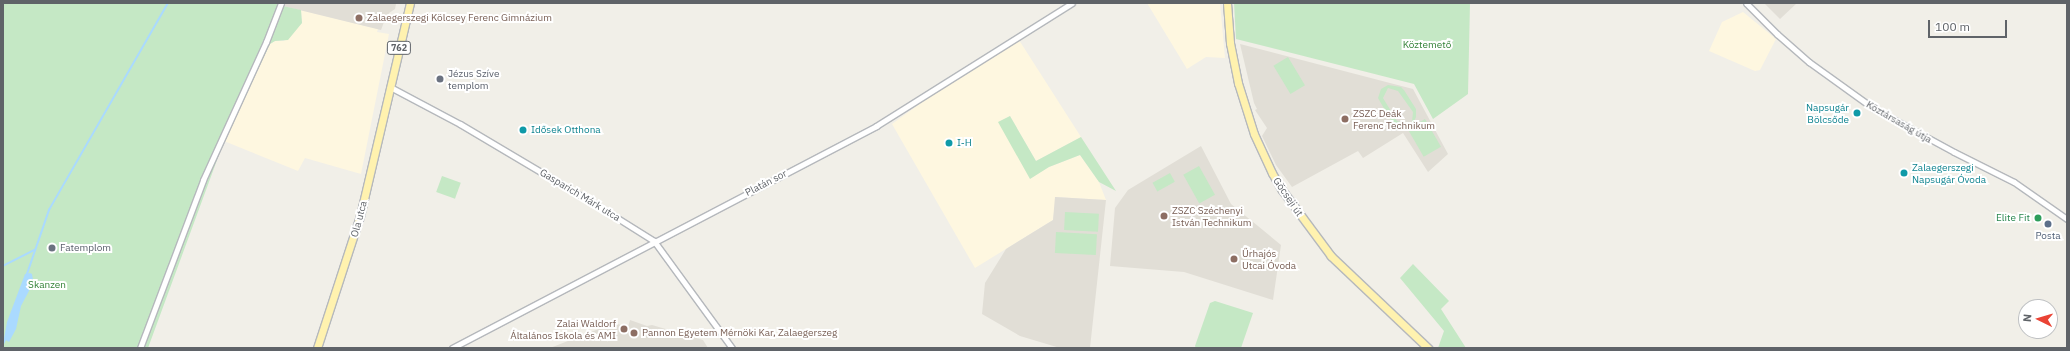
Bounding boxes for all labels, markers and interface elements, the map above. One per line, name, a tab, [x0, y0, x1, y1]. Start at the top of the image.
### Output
place label: Zalaegerszegi Kölcsey Ferenc Gimnázium	[367, 12, 552, 24]
scale bar	[1930, 12, 2009, 38]
marker: Zalaegerszegi Kölcsey Ferenc Gimnázium	[354, 13, 364, 23]
text: 100 m	[1935, 19, 1970, 34]
park label: Köztemető	[1403, 39, 1451, 51]
road number: 762	[386, 41, 412, 55]
place label: Jézus Szíve templom	[448, 67, 499, 90]
marker: Jézus Szíve templom	[435, 74, 445, 84]
street label: Köztársaság útja	[1864, 98, 1934, 146]
place label: Napsugár Bölcsőde	[1806, 101, 1849, 124]
place label: ZSZC Deák Ferenc Technikum	[1353, 107, 1435, 130]
marker: Napsugár Bölcsőde	[1852, 108, 1862, 118]
marker: ZSZC Deák Ferenc Technikum	[1340, 114, 1350, 124]
place label: Idősek Otthona	[531, 124, 601, 136]
marker: Idősek Otthona	[518, 125, 528, 135]
place label: I-H	[957, 137, 972, 149]
marker: I-H	[944, 138, 954, 148]
place label: Zalaegerszegi Napsugár Óvoda	[1912, 161, 1986, 184]
street label: Gasparich Márk utca	[538, 166, 622, 224]
street label: Platán sor	[743, 167, 789, 199]
marker: Zalaegerszegi Napsugár Óvoda	[1899, 168, 1909, 178]
street label: Göcseji út	[1271, 175, 1305, 219]
street label: Ola utca	[348, 200, 370, 238]
place label: ZSZC Széchenyi István Technikum	[1172, 204, 1252, 228]
marker: ZSZC Széchenyi István Technikum	[1159, 211, 1169, 221]
place label: Elite Fit	[1996, 212, 2030, 224]
marker: Elite Fit	[2033, 213, 2043, 223]
marker: Posta	[2043, 219, 2053, 229]
place label: Posta	[2035, 230, 2061, 242]
place label: Fatemplom	[60, 242, 111, 254]
marker: Fatemplom	[47, 243, 57, 253]
place label: Űrhajós Utcai Óvoda	[1242, 247, 1296, 270]
marker: Űrhajós Utcai Óvoda	[1229, 254, 1239, 264]
park label: Skanzen	[28, 279, 66, 291]
north arrow	[2018, 299, 2058, 339]
text: N	[2020, 313, 2034, 323]
place label: Zalai Waldorf Általános Iskola és AMI	[510, 317, 616, 340]
marker: Zalai Waldorf Általános Iskola és AMI	[619, 324, 629, 334]
place label: Pannon Egyetem Mérnöki Kar, Zalaegerszeg	[642, 327, 837, 339]
marker: Pannon Egyetem Mérnöki Kar, Zalaegerszeg	[629, 328, 639, 338]

